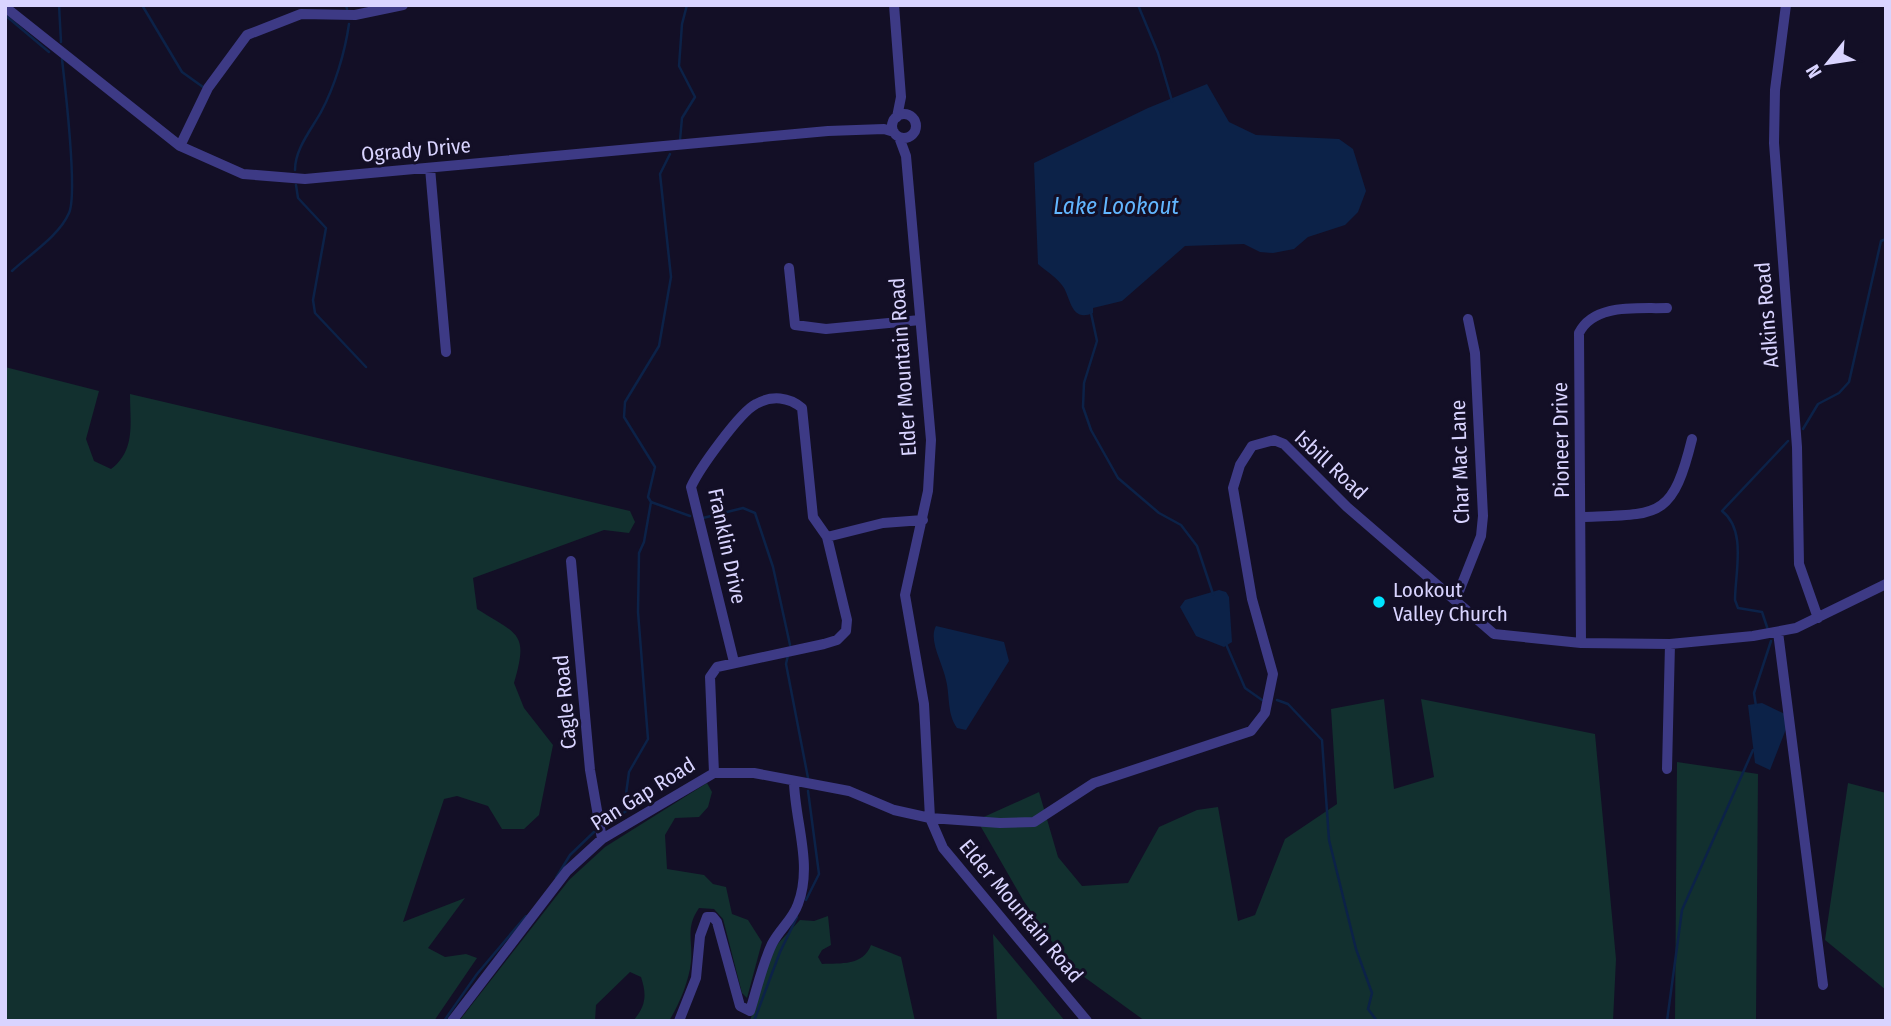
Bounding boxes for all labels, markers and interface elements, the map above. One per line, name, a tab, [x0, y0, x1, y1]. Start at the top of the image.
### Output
north arrow	[1793, 28, 1863, 98]
text: N	[1801, 61, 1827, 82]
street label: Ogrady Drive	[360, 132, 472, 168]
water label: Lake Lookout	[1053, 192, 1179, 220]
street label: Adkins Road	[1749, 261, 1785, 369]
street label: Elder Mountain Road	[884, 277, 922, 457]
street label: Pioneer Drive	[1547, 382, 1575, 498]
street label: Char Mac Lane	[1445, 400, 1475, 524]
street label: Isbill Road	[1289, 425, 1373, 505]
street label: Franklin Drive	[702, 486, 752, 606]
place label: Lookout Valley Church	[1393, 577, 1508, 627]
marker: Lookout Valley Church	[1371, 594, 1387, 610]
street label: Cagle Road	[548, 654, 582, 750]
street label: Pan Gap Road	[586, 752, 700, 836]
street label: Elder Mountain Road	[954, 834, 1088, 988]

